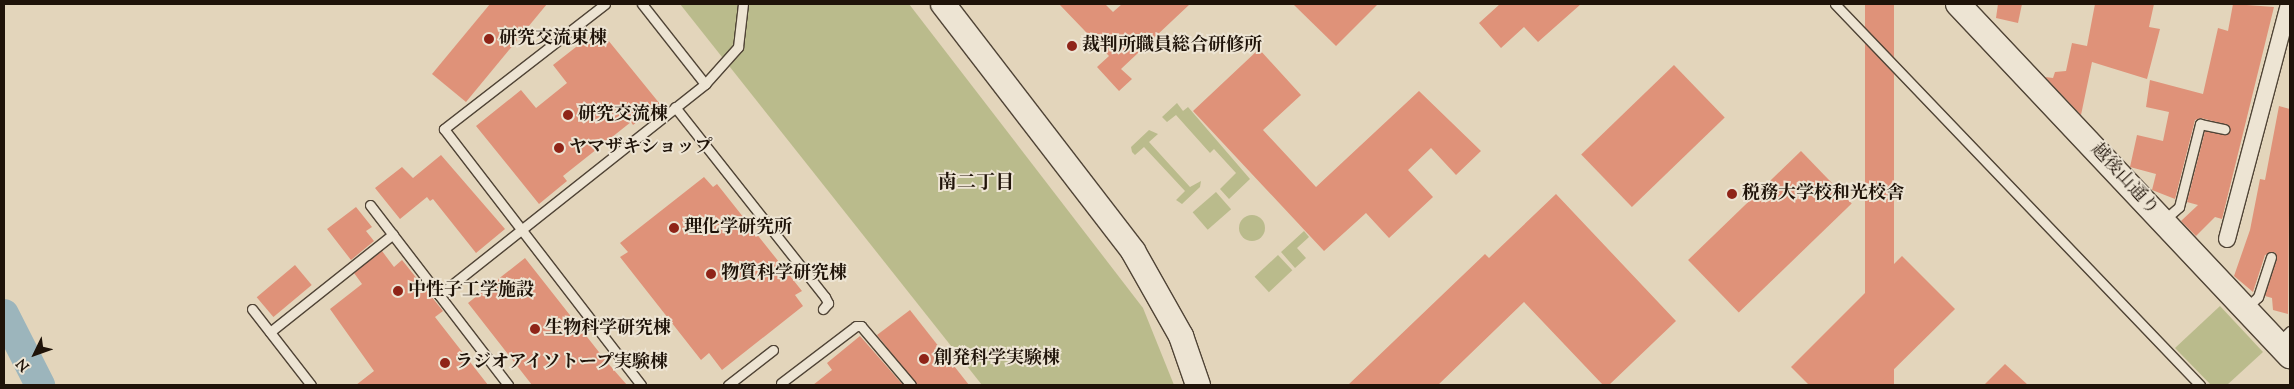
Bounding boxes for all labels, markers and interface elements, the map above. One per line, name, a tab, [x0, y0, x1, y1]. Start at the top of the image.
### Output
place label: 研究交流東棟	[499, 28, 607, 50]
marker: 研究交流東棟	[483, 33, 495, 45]
place label: 裁判所職員総合研修所	[1082, 35, 1262, 57]
marker: 裁判所職員総合研修所	[1066, 40, 1078, 52]
place label: 研究交流棟	[578, 104, 668, 126]
marker: 研究交流棟	[562, 109, 574, 121]
place label: ヤマザキショップ	[569, 137, 713, 159]
street label: 越後山通り	[2085, 140, 2163, 220]
marker: ヤマザキショップ	[553, 142, 565, 154]
district label: 南二丁目	[938, 173, 1014, 195]
place label: 税務大学校和光校舎	[1742, 183, 1904, 205]
marker: 税務大学校和光校舎	[1726, 188, 1738, 200]
place label: 理化学研究所	[684, 217, 792, 239]
marker: 理化学研究所	[668, 222, 680, 234]
place label: 物質科学研究棟	[721, 263, 847, 285]
marker: 物質科学研究棟	[705, 268, 717, 280]
place label: 中性子工学施設	[408, 280, 534, 302]
marker: 中性子工学施設	[392, 285, 404, 297]
place label: 生物科学研究棟	[545, 318, 671, 340]
marker: 生物科学研究棟	[529, 323, 541, 335]
north arrow	[10, 329, 60, 379]
place label: 創発科学実験棟	[934, 348, 1060, 370]
place label: ラジオアイソトープ実験棟	[455, 352, 671, 374]
text: N	[13, 353, 35, 375]
marker: 創発科学実験棟	[918, 353, 930, 365]
marker: ラジオアイソトープ実験棟	[439, 357, 451, 369]

